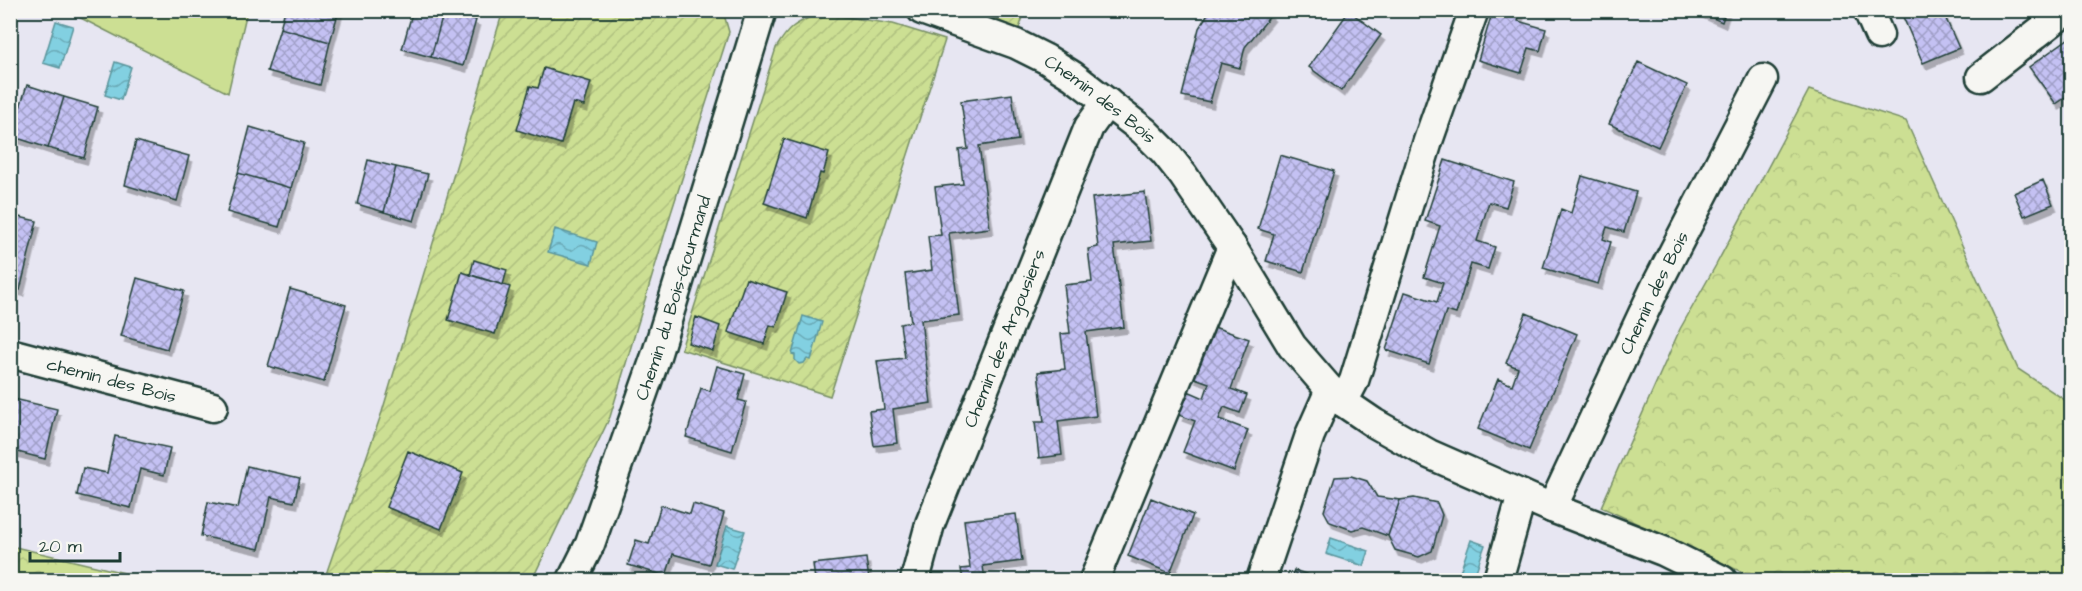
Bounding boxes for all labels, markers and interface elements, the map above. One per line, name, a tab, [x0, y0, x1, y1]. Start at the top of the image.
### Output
street label: Chemin des Bois	[1040, 49, 1162, 149]
street label: Chemin du Bois-Gourmand	[629, 192, 717, 404]
street label: Chemin des Bois	[1613, 227, 1695, 359]
street label: Chemin des Argousiers	[957, 245, 1051, 431]
street label: chemin des Bois	[44, 351, 179, 409]
scale bar	[30, 525, 120, 563]
text: 20 m	[39, 534, 82, 559]

